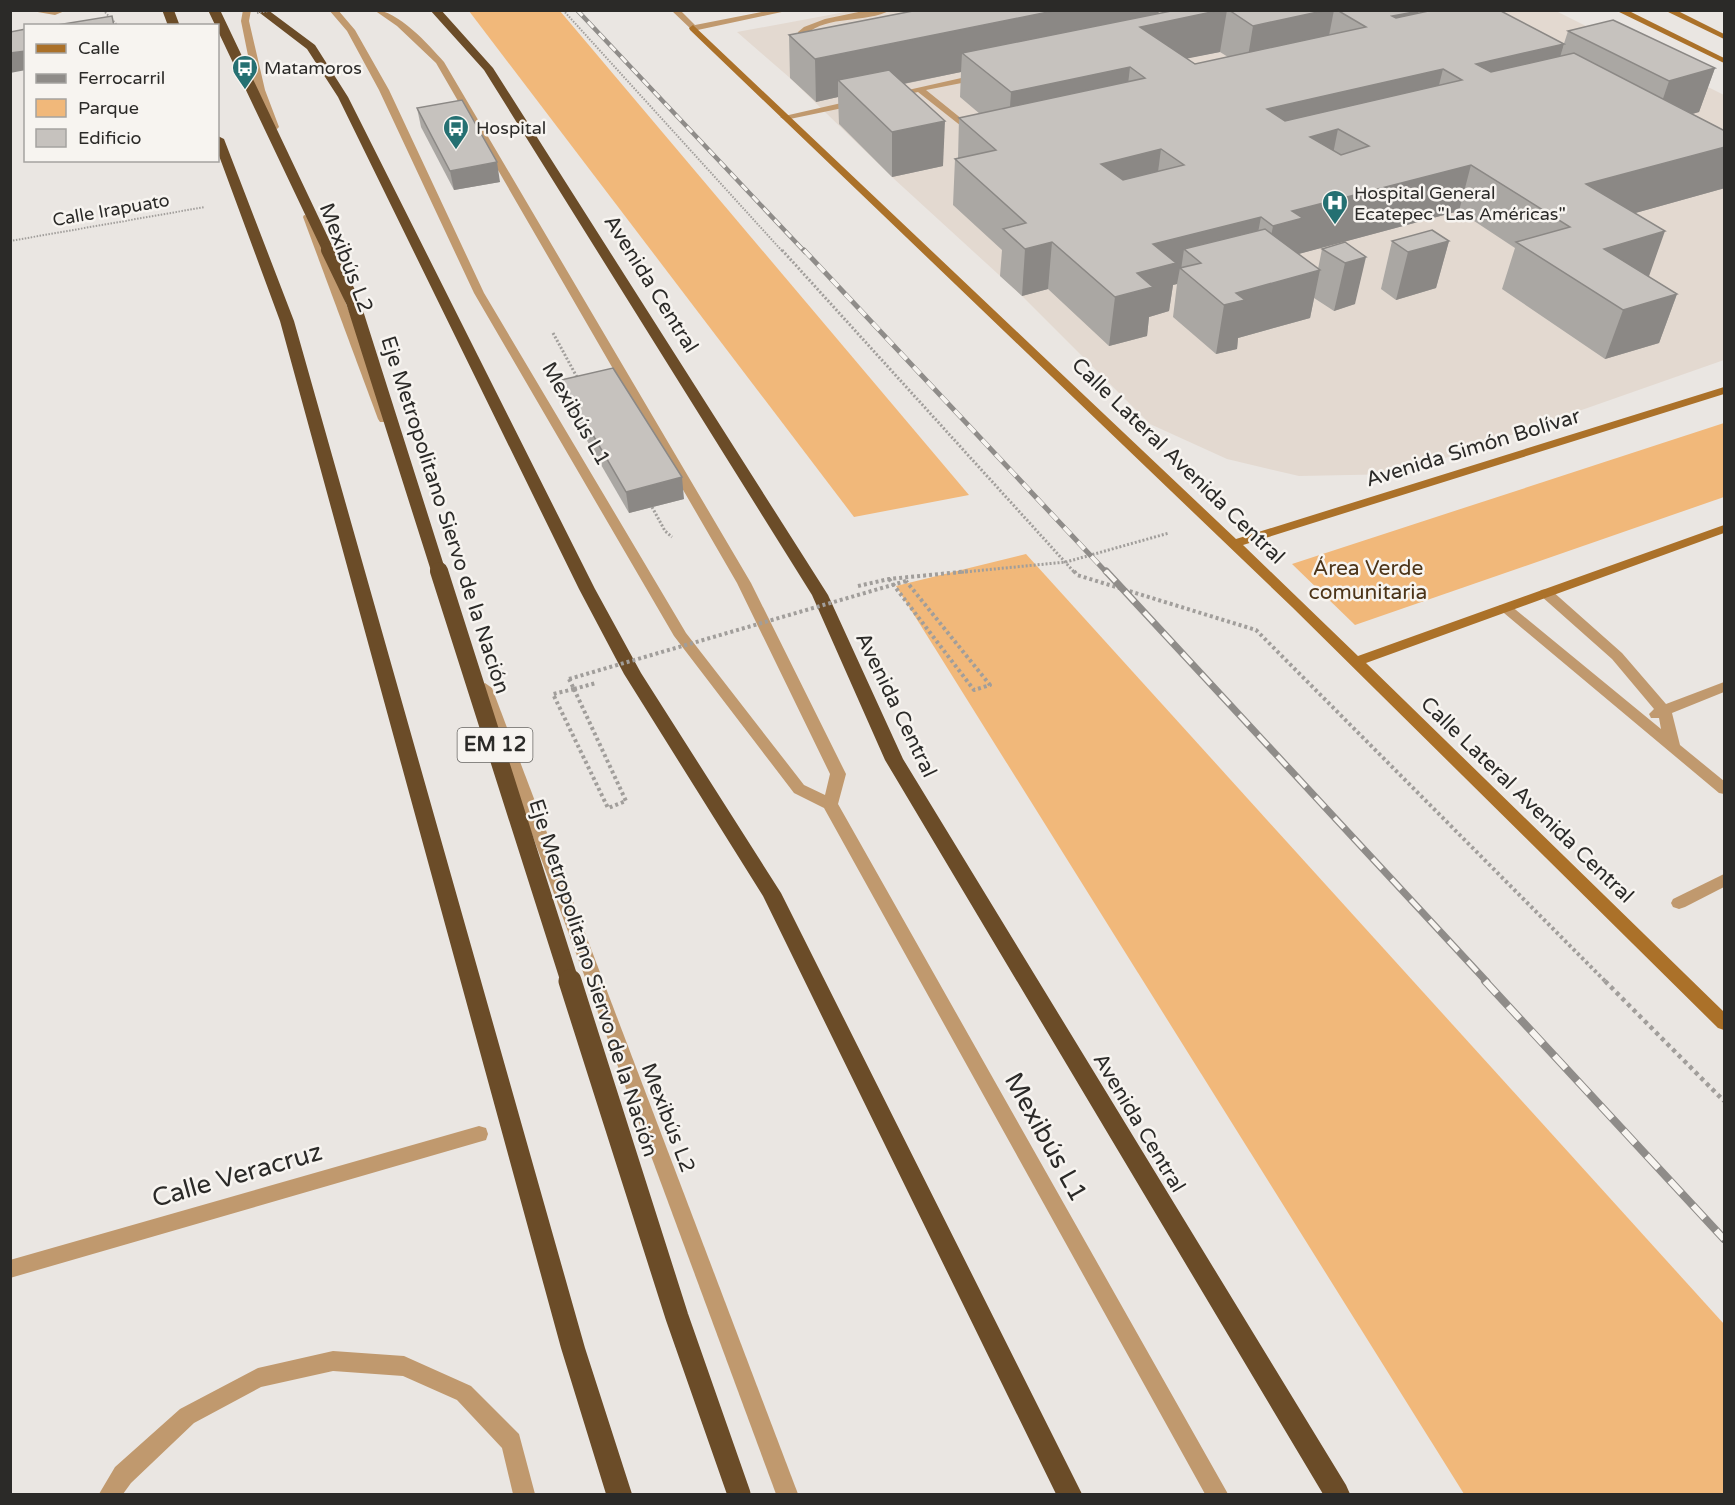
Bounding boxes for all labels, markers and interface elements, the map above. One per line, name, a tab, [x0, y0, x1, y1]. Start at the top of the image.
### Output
legend	[24, 24, 219, 162]
text: Calle	[78, 37, 120, 59]
bus stop icon: Matamoros	[230, 53, 260, 91]
place label: Matamoros	[264, 57, 362, 79]
text: Ferrocarril	[78, 67, 165, 89]
text: Parque	[78, 97, 139, 119]
bus stop icon: Hospital	[441, 113, 471, 151]
place label: Hospital	[476, 117, 546, 139]
text: Edificio	[78, 127, 142, 149]
place label: Hospital General Ecatepec "Las Américas"	[1354, 182, 1566, 225]
hospital icon: Hospital General Ecatepec "Las Américas"	[1320, 188, 1350, 226]
street label: Calle Irapuato	[51, 189, 171, 231]
street label: Mexibús L2	[314, 200, 378, 316]
street label: Avenida Central	[599, 210, 703, 358]
street label: Eje Metropolitano Siervo de la Nación	[375, 333, 515, 697]
street label: Calle Lateral Avenida Central	[1066, 353, 1290, 569]
street label: Mexibús L1	[536, 358, 616, 470]
street label: Avenida Simón Bolívar	[1363, 403, 1583, 493]
park label: Área Verde comunitaria	[1309, 556, 1427, 605]
street label: Avenida Central	[850, 628, 942, 782]
street label: Calle Lateral Avenida Central	[1415, 692, 1639, 908]
road number: EM 12	[458, 728, 532, 762]
street label: Eje Metropolitano Siervo de la Nación	[523, 796, 663, 1160]
street label: Avenida Central	[1088, 1049, 1190, 1197]
street label: Mexibús L2	[636, 1060, 700, 1176]
street label: Mexibús L1	[998, 1067, 1094, 1207]
street label: Calle Veracruz	[148, 1136, 326, 1214]

